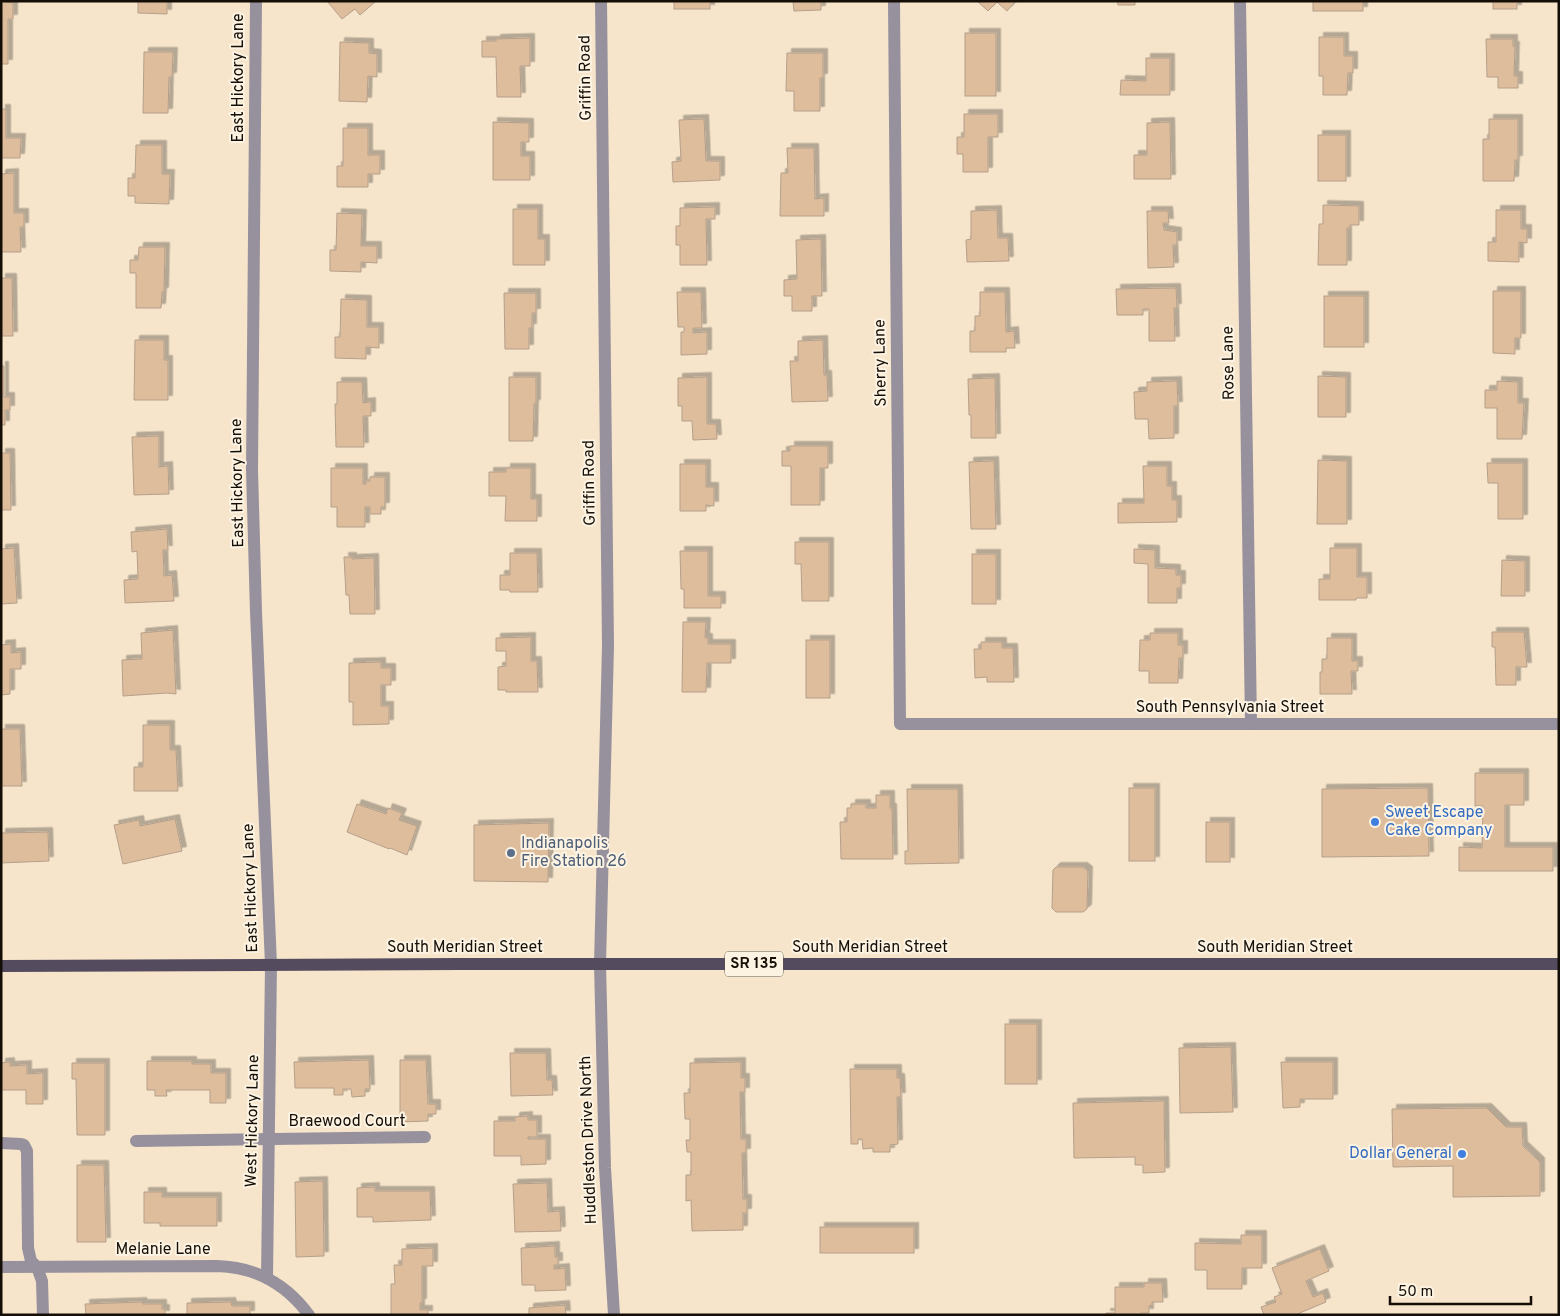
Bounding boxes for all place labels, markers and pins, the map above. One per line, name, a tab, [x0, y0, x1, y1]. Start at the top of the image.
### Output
place label: Sweet Escape Cake Company	[1385, 803, 1493, 841]
marker: Sweet Escape Cake Company	[1369, 816, 1381, 828]
place label: Indianapolis Fire Station 26	[521, 834, 627, 872]
marker: Indianapolis Fire Station 26	[505, 847, 517, 859]
place label: Dollar General	[1349, 1144, 1452, 1164]
marker: Dollar General	[1456, 1148, 1468, 1160]

